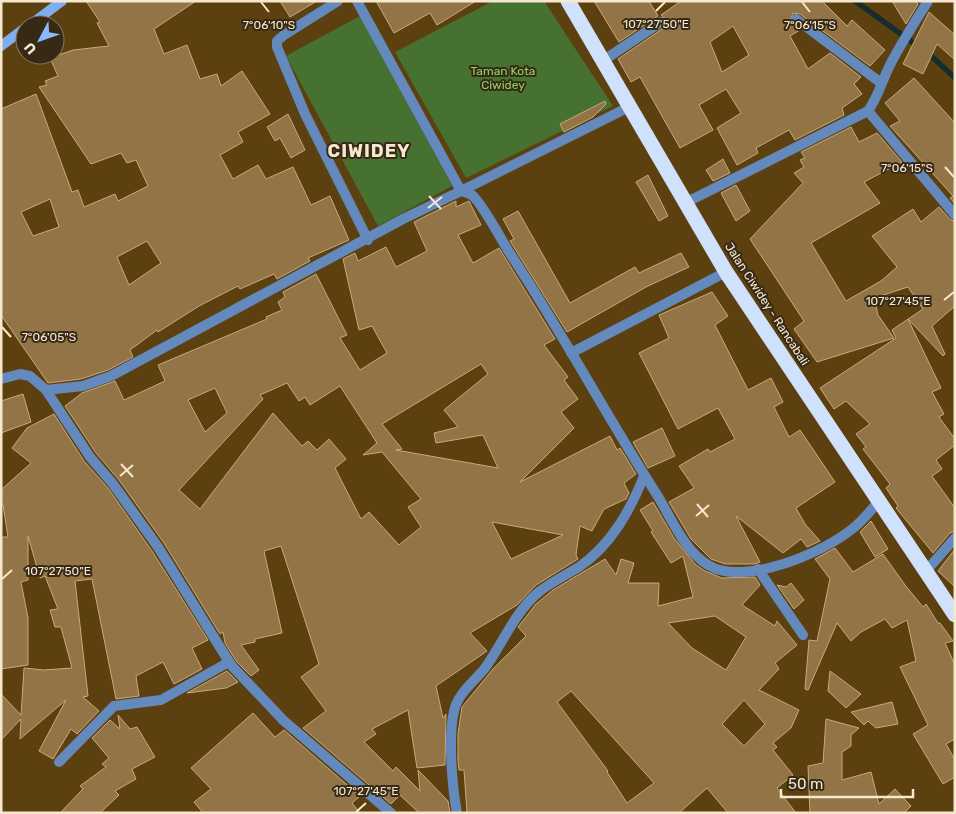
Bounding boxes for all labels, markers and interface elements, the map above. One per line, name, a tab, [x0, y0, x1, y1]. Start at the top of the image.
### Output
north arrow	[15, 15, 65, 65]
text: 107°27'50"E	[623, 17, 689, 31]
text: 7°06'10"S	[243, 18, 295, 32]
text: 7°06'15"S	[784, 18, 836, 32]
text: U	[21, 39, 40, 58]
park label: Taman Kota Ciwidey	[471, 64, 535, 92]
district label: CIWIDEY	[328, 140, 410, 162]
text: 7°06'15"S	[881, 161, 933, 175]
street label: Jalan Ciwidey - Rancabali	[722, 240, 812, 368]
text: 107°27'45"E	[865, 294, 931, 308]
text: 7°06'05"S	[22, 330, 76, 344]
text: 107°27'50"E	[25, 564, 91, 578]
scale bar	[781, 766, 914, 798]
text: 50 m	[788, 775, 823, 793]
text: 107°27'45"E	[333, 784, 399, 798]

